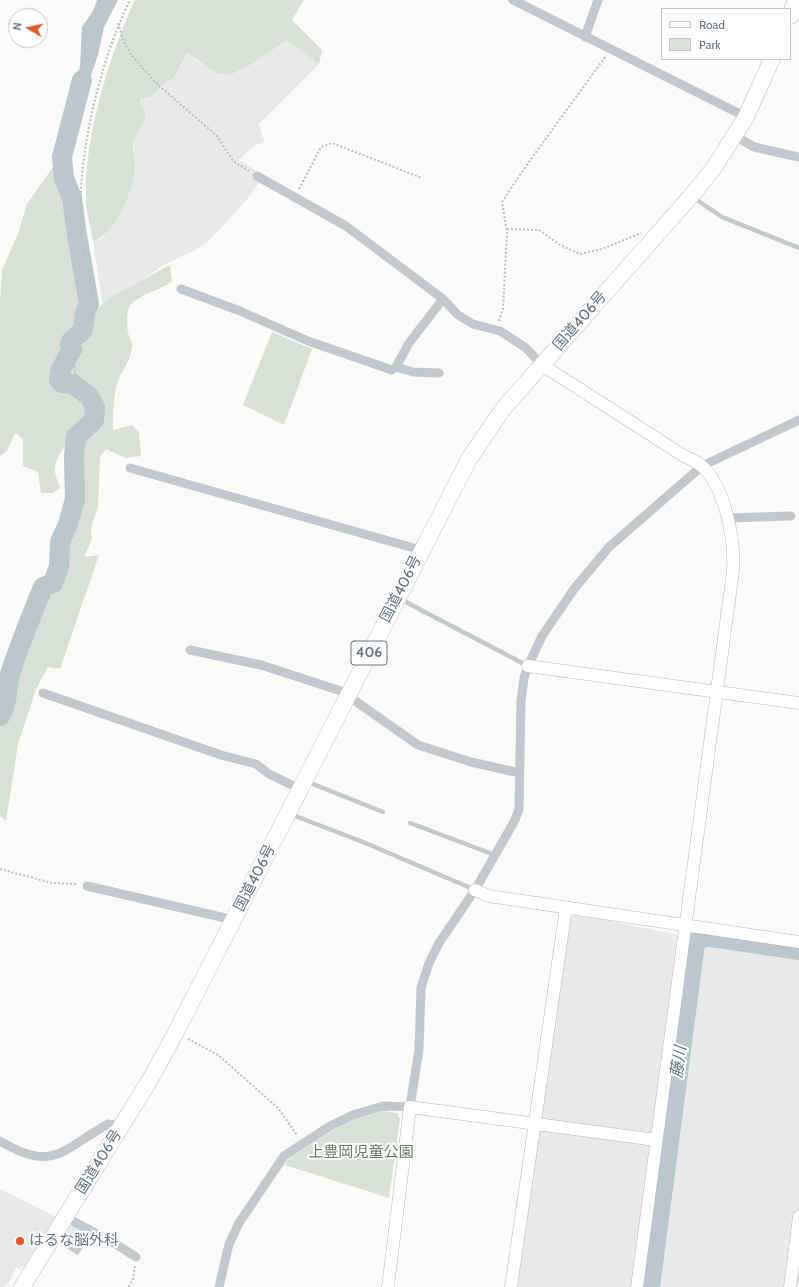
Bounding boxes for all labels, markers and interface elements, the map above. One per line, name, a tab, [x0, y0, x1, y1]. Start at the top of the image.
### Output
north arrow	[8, 8, 48, 48]
legend	[661, 8, 791, 60]
text: Road	[699, 17, 725, 32]
text: N	[10, 21, 25, 31]
text: Park	[699, 37, 721, 52]
street label: 国道406号	[549, 288, 611, 354]
street label: 国道406号	[376, 553, 426, 625]
road number: 406	[351, 641, 387, 665]
street label: 国道406号	[230, 842, 280, 914]
water label: 藤川	[667, 1045, 691, 1079]
street label: 国道406号	[72, 1126, 126, 1198]
park label: 上豊岡児童公園	[309, 1144, 413, 1162]
place label: はるな脳外科	[29, 1232, 119, 1250]
marker: はるな脳外科	[14, 1235, 26, 1247]

